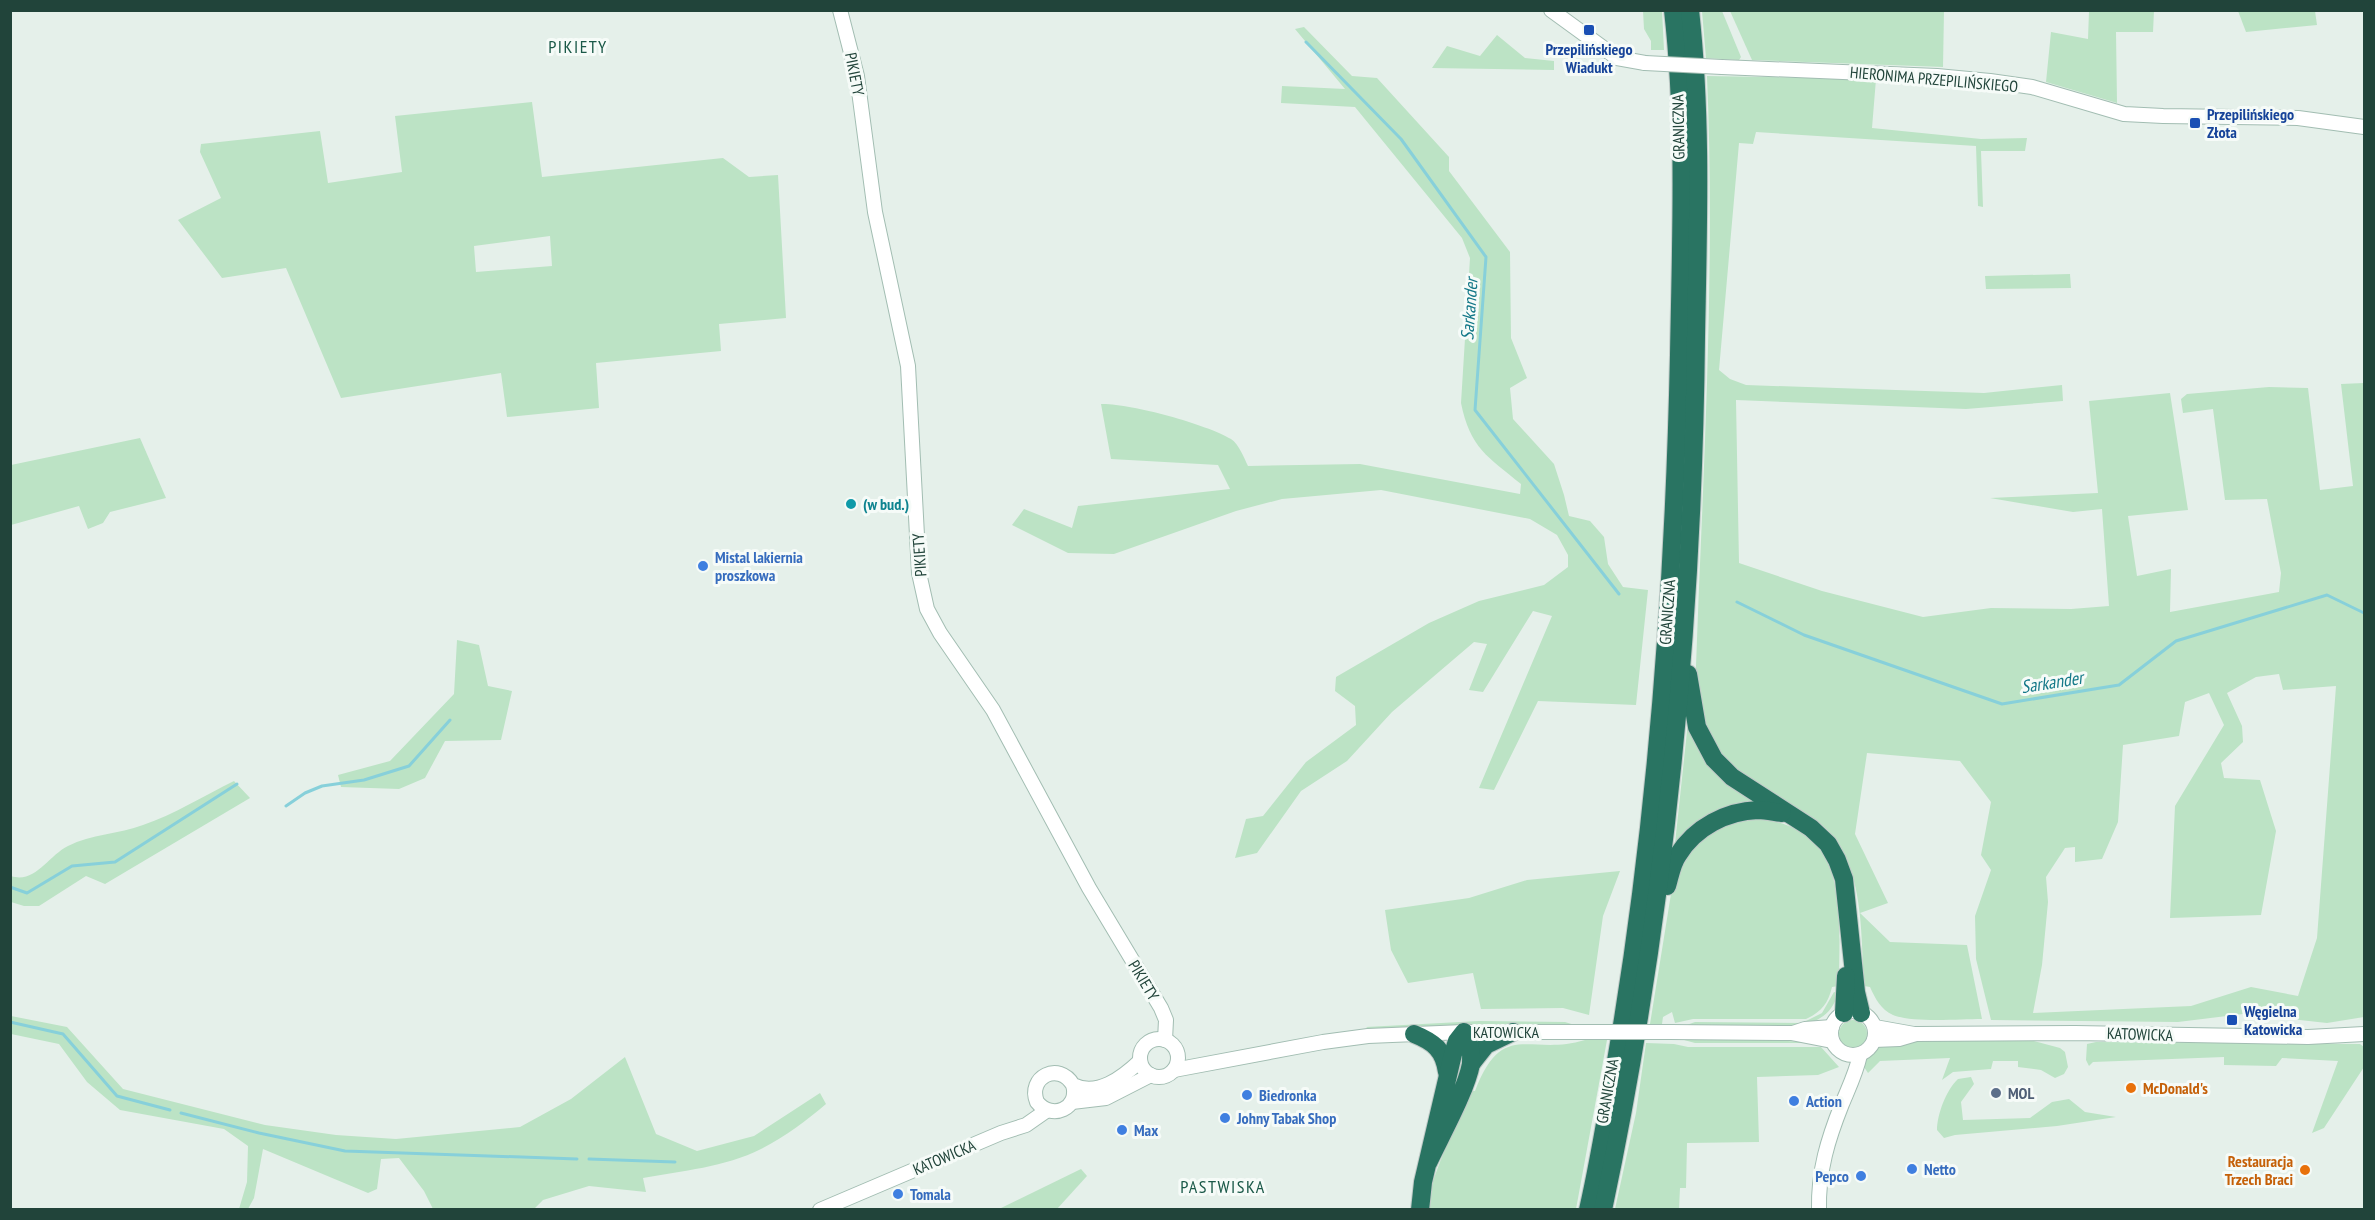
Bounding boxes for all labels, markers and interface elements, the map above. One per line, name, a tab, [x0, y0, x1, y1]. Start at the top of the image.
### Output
marker: Przepilińskiego Wiadukt	[1582, 23, 1596, 37]
district label: PIKIETY	[548, 35, 608, 58]
place label: Przepilińskiego Wiadukt	[1545, 39, 1633, 77]
street label: PIKIETY	[841, 51, 869, 98]
street label: HIERONIMA PRZEPILIŃSKIEGO	[1849, 62, 2019, 96]
street label: GRANICZNA	[1667, 94, 1689, 160]
place label: Przepilińskiego Złota	[2207, 104, 2294, 142]
marker: Przepilińskiego Złota	[2188, 116, 2202, 130]
water label: Sarkander	[1455, 274, 1483, 341]
place label: (w bud.)	[863, 494, 909, 514]
marker: (w bud.)	[844, 497, 858, 511]
street label: PIKIETY	[907, 532, 930, 577]
place label: Mistal lakiernia proszkowa	[715, 547, 803, 585]
marker: Mistal lakiernia proszkowa	[696, 559, 710, 573]
street label: GRANICZNA	[1655, 578, 1679, 645]
water label: Sarkander	[2020, 665, 2087, 698]
street label: PIKIETY	[1124, 956, 1164, 1004]
place label: Węgielna Katowicka	[2243, 1001, 2303, 1039]
marker: Węgielna Katowicka	[2225, 1013, 2239, 1027]
street label: KATOWICKA	[1473, 1022, 1539, 1042]
street label: KATOWICKA	[2107, 1023, 2174, 1045]
street label: GRANICZNA	[1591, 1057, 1623, 1125]
place label: McDonald's	[2143, 1078, 2208, 1098]
marker: McDonald's	[2124, 1081, 2138, 1095]
place label: MOL	[2008, 1083, 2034, 1103]
place label: Biedronka	[1259, 1085, 1317, 1105]
marker: MOL	[1989, 1086, 2003, 1100]
marker: Biedronka	[1240, 1088, 1254, 1102]
place label: Action	[1805, 1091, 1842, 1111]
marker: Action	[1787, 1094, 1801, 1108]
place label: Johny Tabak Shop	[1236, 1108, 1336, 1128]
marker: Johny Tabak Shop	[1218, 1111, 1232, 1125]
place label: Max	[1134, 1120, 1158, 1140]
marker: Max	[1115, 1123, 1129, 1137]
street label: KATOWICKA	[910, 1135, 979, 1179]
place label: Restauracja Trzech Braci	[2225, 1151, 2293, 1189]
place label: Netto	[1924, 1159, 1956, 1179]
marker: Netto	[1905, 1162, 1919, 1176]
marker: Restauracja Trzech Braci	[2298, 1163, 2312, 1177]
place label: Pepco	[1815, 1166, 1849, 1186]
marker: Pepco	[1854, 1169, 1868, 1183]
district label: PASTWISKA	[1180, 1175, 1266, 1198]
place label: Tomala	[910, 1184, 951, 1204]
marker: Tomala	[891, 1187, 905, 1201]

